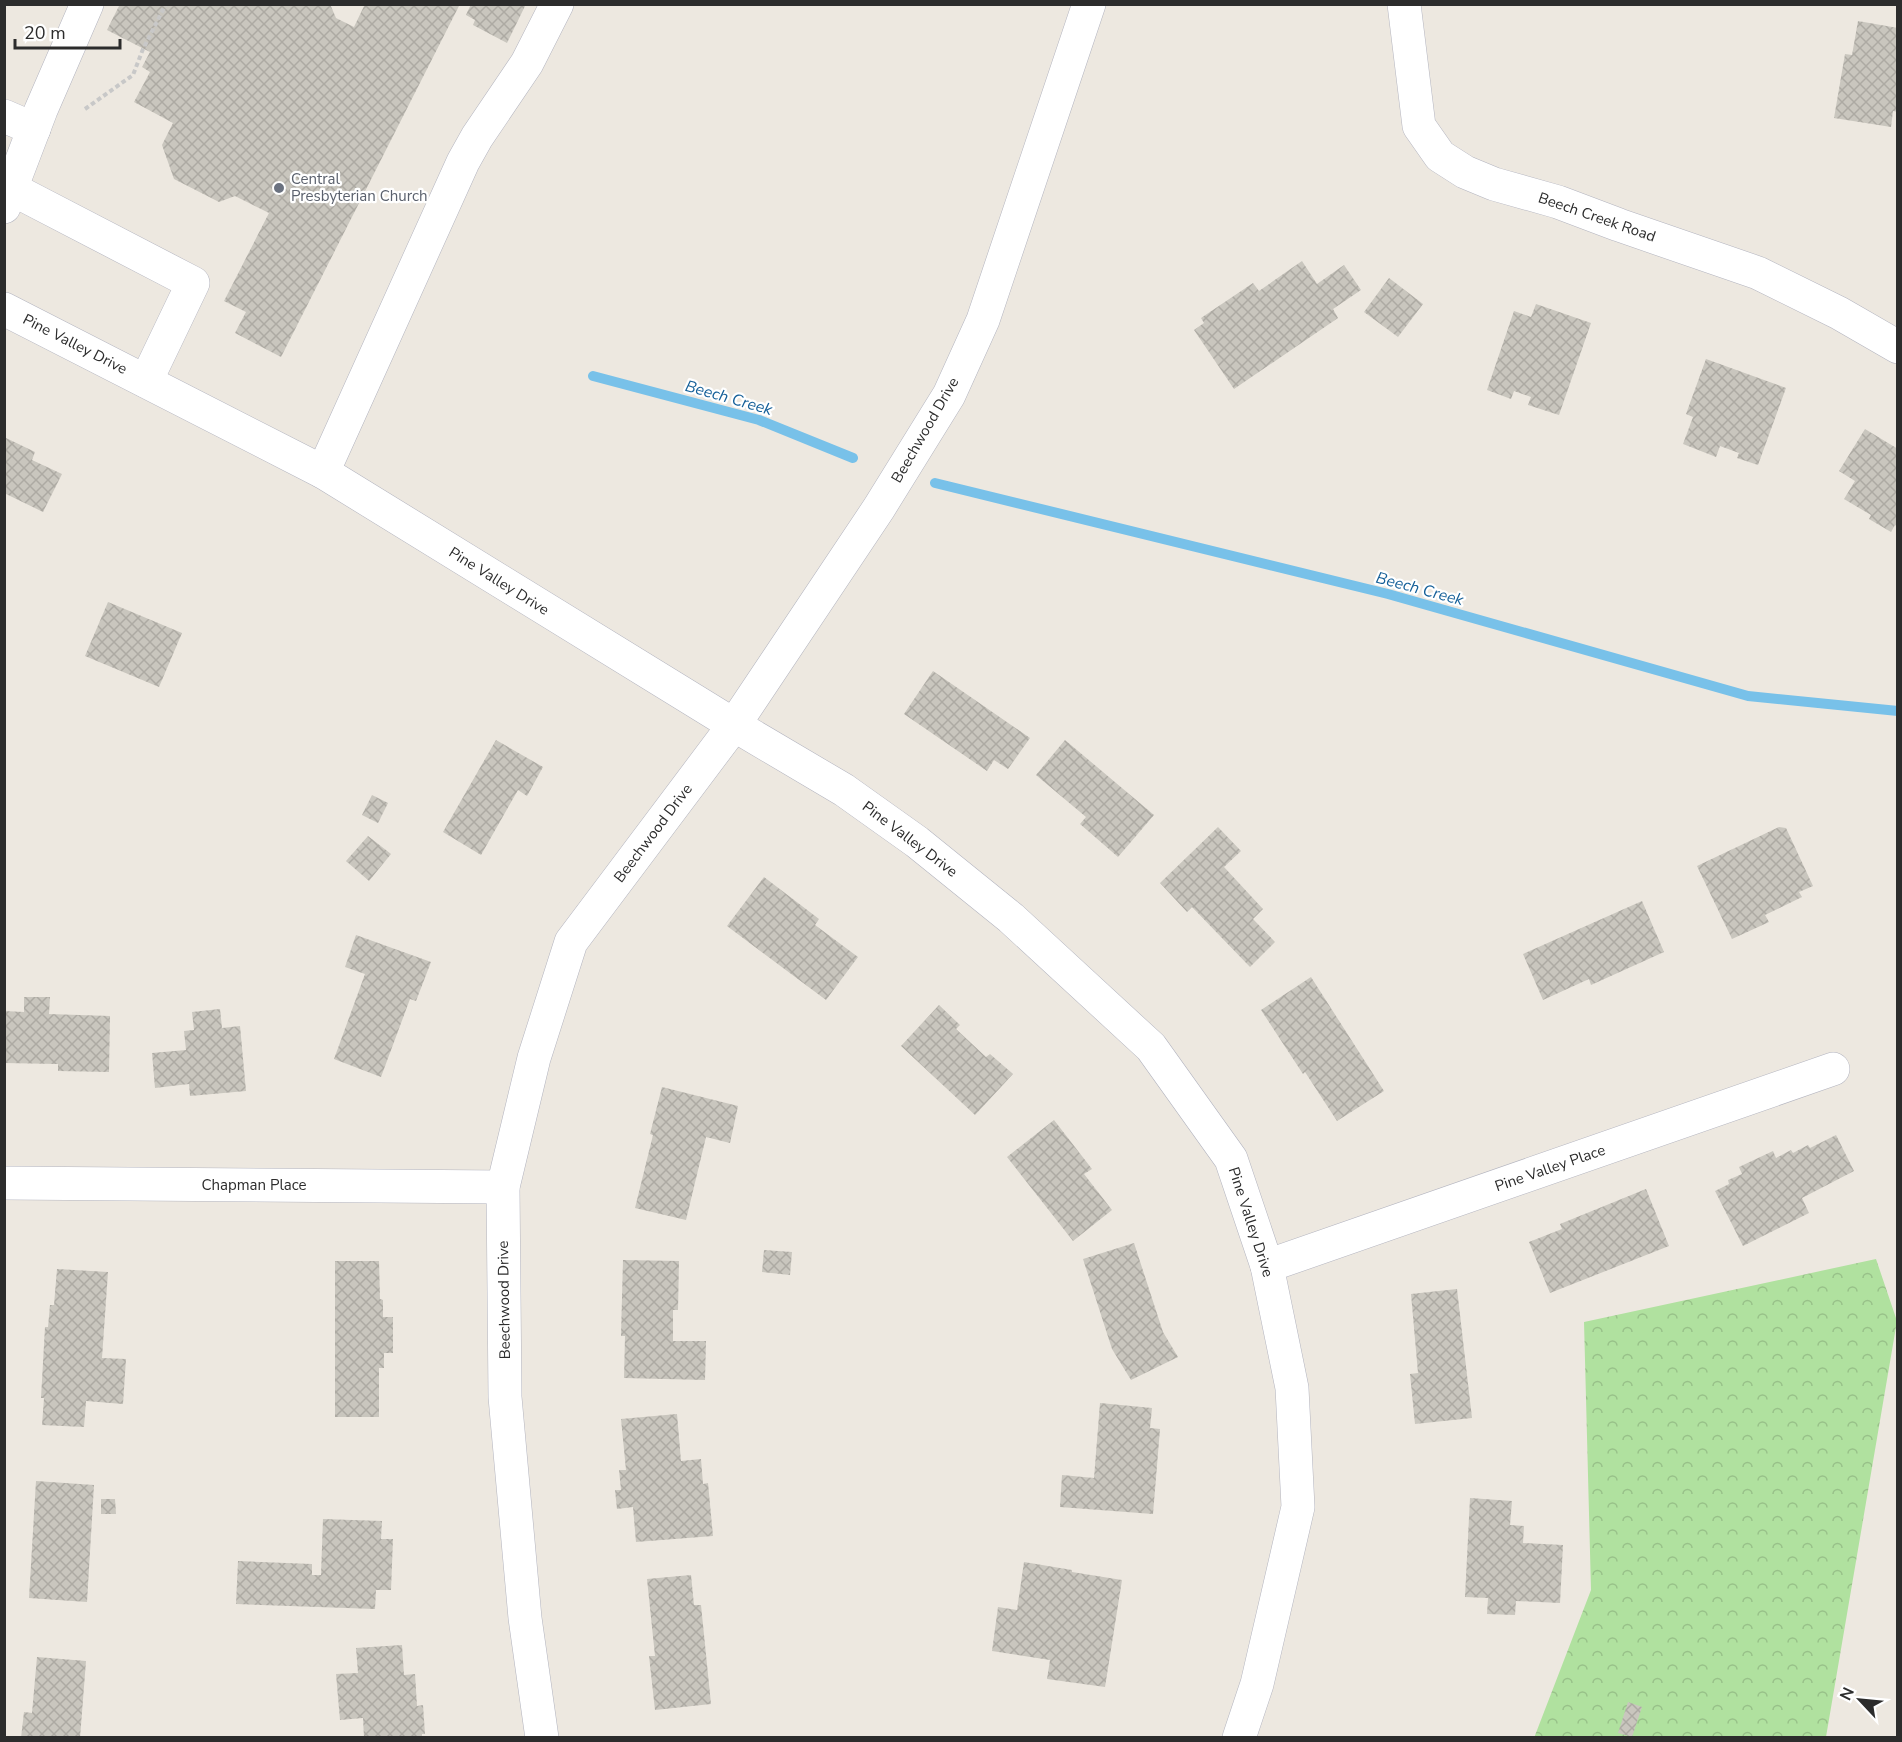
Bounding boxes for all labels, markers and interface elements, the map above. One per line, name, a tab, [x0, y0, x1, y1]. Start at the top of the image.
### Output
scale bar	[15, 12, 120, 50]
text: 20 m	[24, 21, 66, 45]
place label: Central Presbyterian Church	[291, 169, 427, 206]
marker: Central Presbyterian Church	[272, 181, 286, 195]
street label: Beech Creek Road	[1536, 188, 1658, 246]
street label: Pine Valley Drive	[19, 309, 131, 379]
street label: Beechwood Drive	[887, 374, 963, 486]
water label: Beech Creek	[682, 375, 776, 421]
street label: Pine Valley Drive	[445, 542, 553, 620]
water label: Beech Creek	[1373, 567, 1467, 611]
street label: Beechwood Drive	[609, 780, 697, 886]
street label: Pine Valley Drive	[858, 797, 962, 881]
street label: Pine Valley Place	[1492, 1140, 1608, 1196]
street label: Pine Valley Drive	[1224, 1164, 1278, 1280]
street label: Chapman Place	[201, 1175, 307, 1195]
street label: Beechwood Drive	[493, 1240, 515, 1360]
north arrow	[1830, 1670, 1890, 1730]
text: N	[1835, 1684, 1860, 1704]

